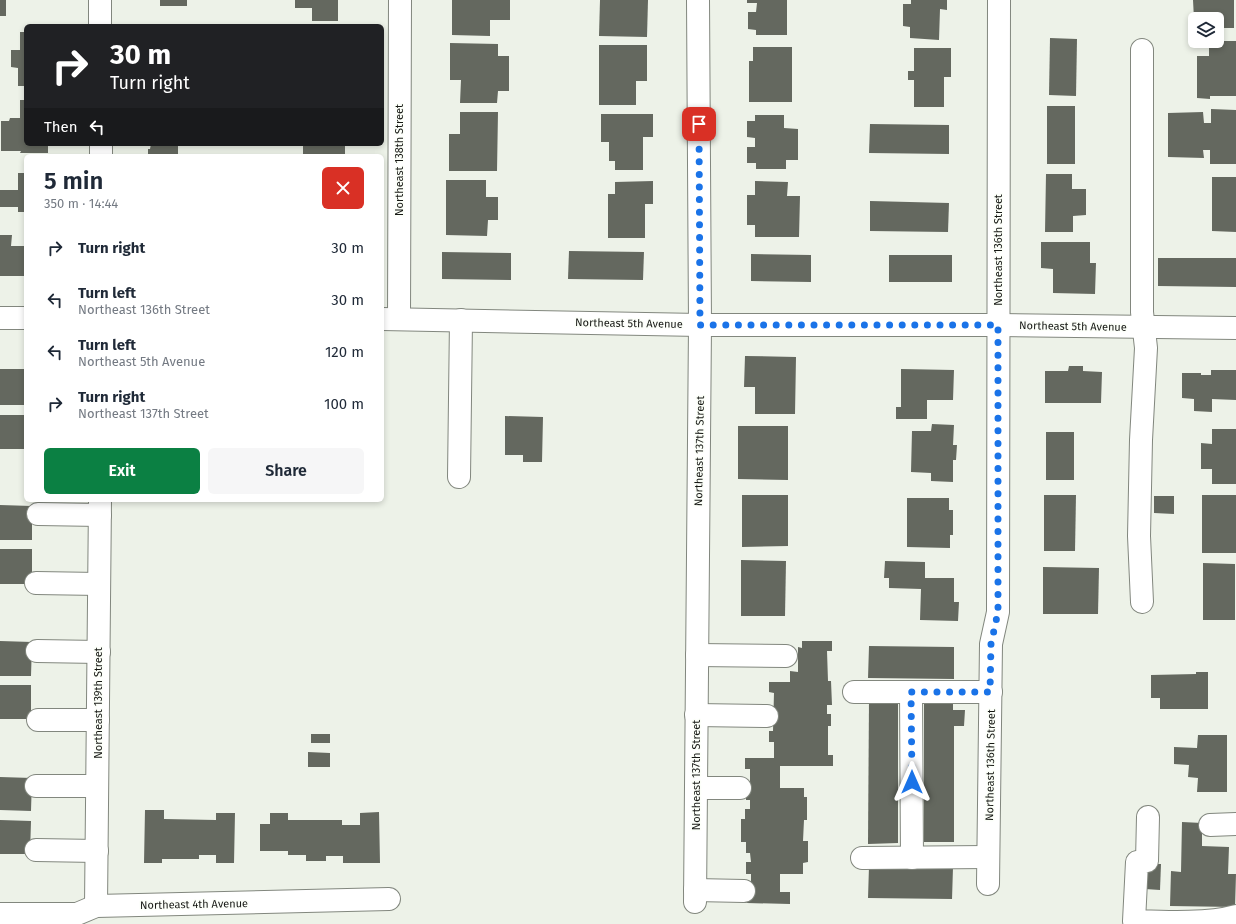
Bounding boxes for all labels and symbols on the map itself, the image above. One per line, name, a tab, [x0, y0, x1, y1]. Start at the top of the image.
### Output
street label: Northeast 138th Street	[393, 104, 406, 216]
pin	[682, 107, 716, 141]
street label: Northeast 136th Street	[992, 194, 1005, 306]
street label: Northeast 5th Avenue	[575, 316, 683, 331]
street label: Northeast 5th Avenue	[1019, 319, 1127, 334]
street label: Northeast 137th Street	[692, 396, 707, 506]
street label: Northeast 139th Street	[92, 647, 105, 759]
street label: Northeast 136th Street	[983, 709, 998, 821]
street label: Northeast 137th Street	[690, 720, 703, 830]
position arrow	[891, 761, 933, 803]
street label: Northeast 4th Avenue	[140, 897, 248, 912]

